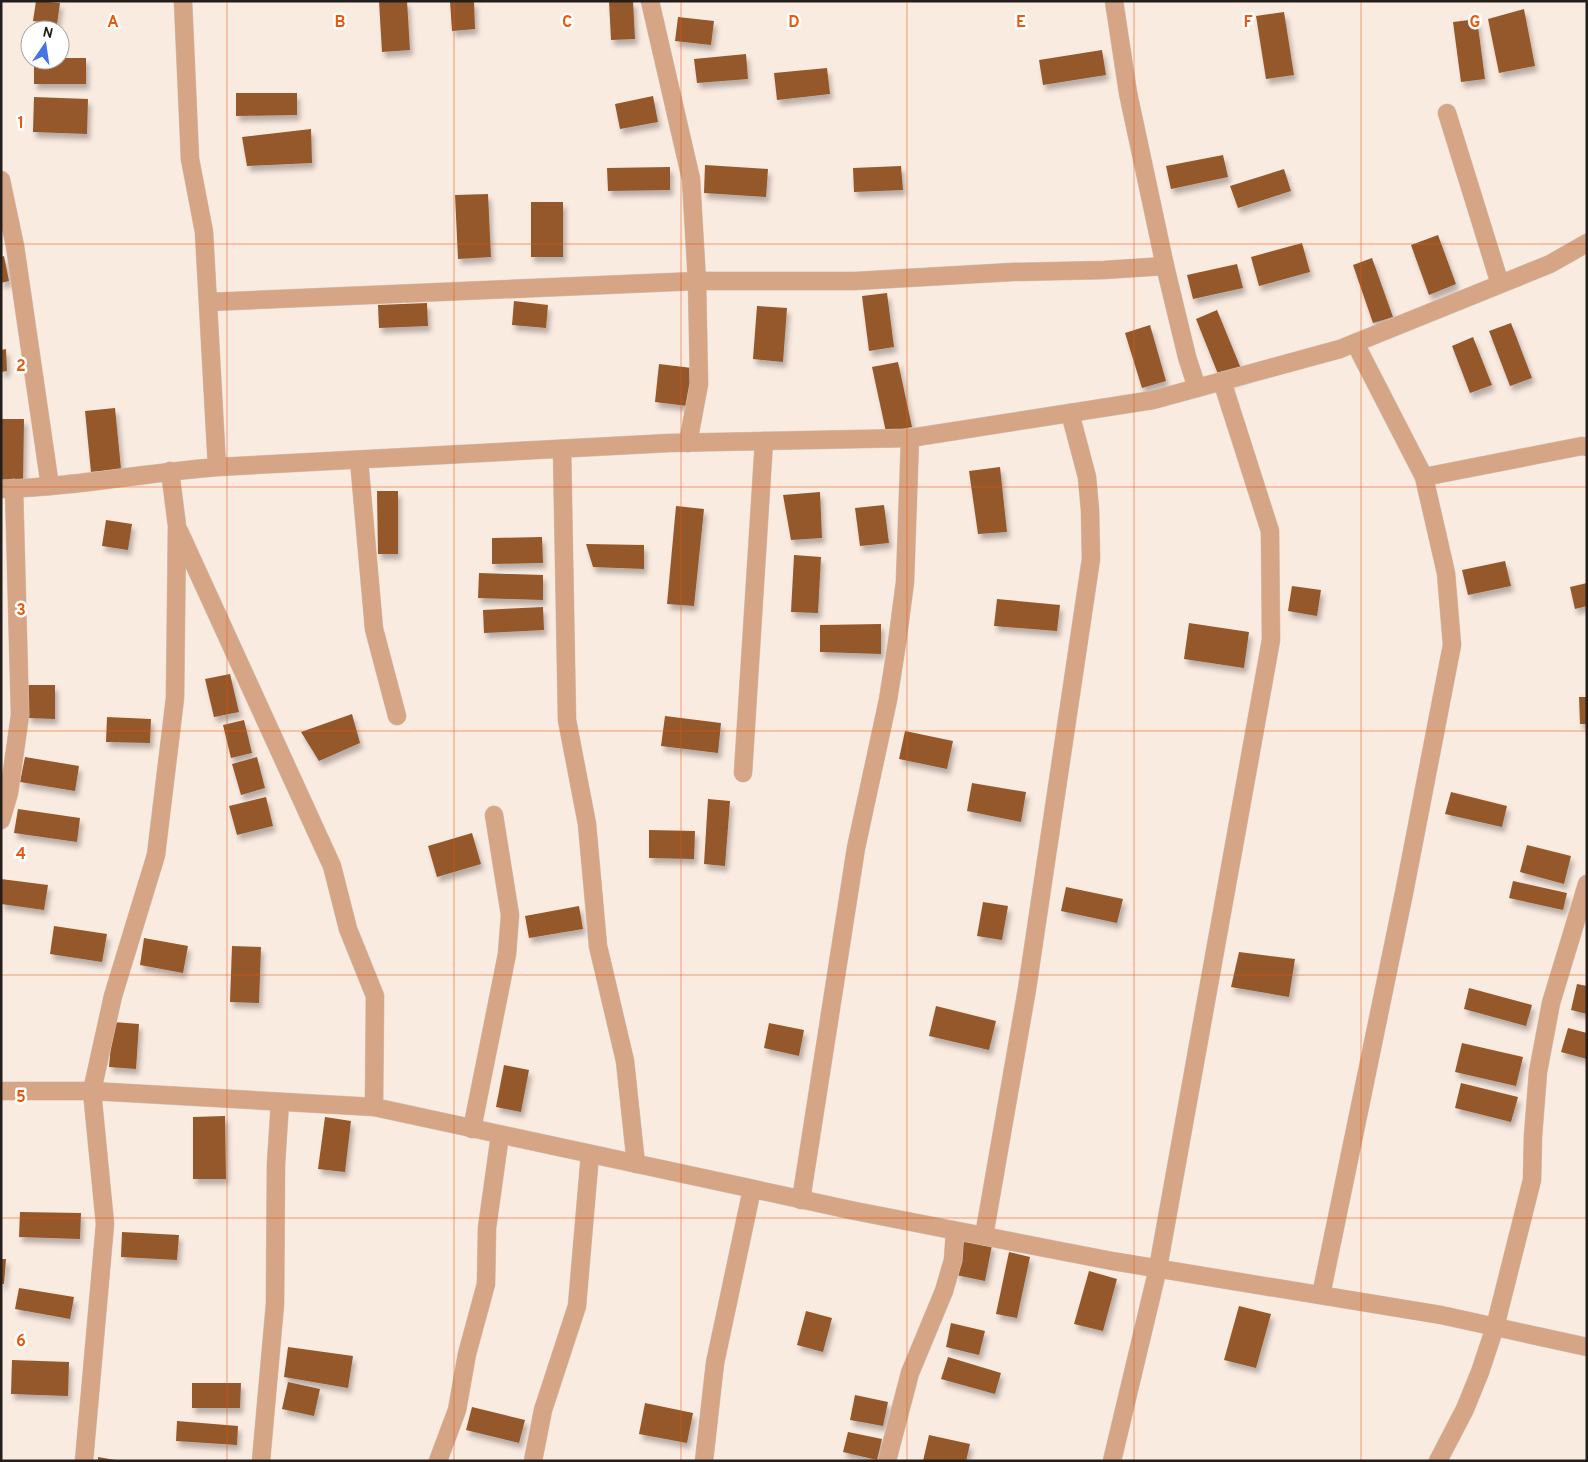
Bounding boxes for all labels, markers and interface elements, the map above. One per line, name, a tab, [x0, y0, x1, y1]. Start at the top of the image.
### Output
text: A	[107, 13, 119, 33]
text: B	[334, 13, 346, 33]
text: C	[562, 13, 572, 33]
text: D	[788, 13, 800, 33]
text: E	[1016, 13, 1026, 33]
text: F	[1243, 13, 1253, 33]
text: G	[1470, 13, 1480, 33]
north arrow	[20, 20, 70, 70]
text: N	[41, 24, 54, 43]
text: 1	[18, 114, 24, 134]
text: 2	[16, 357, 26, 377]
text: 3	[16, 601, 26, 621]
text: 4	[16, 845, 26, 865]
text: 5	[16, 1088, 26, 1108]
text: 6	[16, 1332, 26, 1352]

